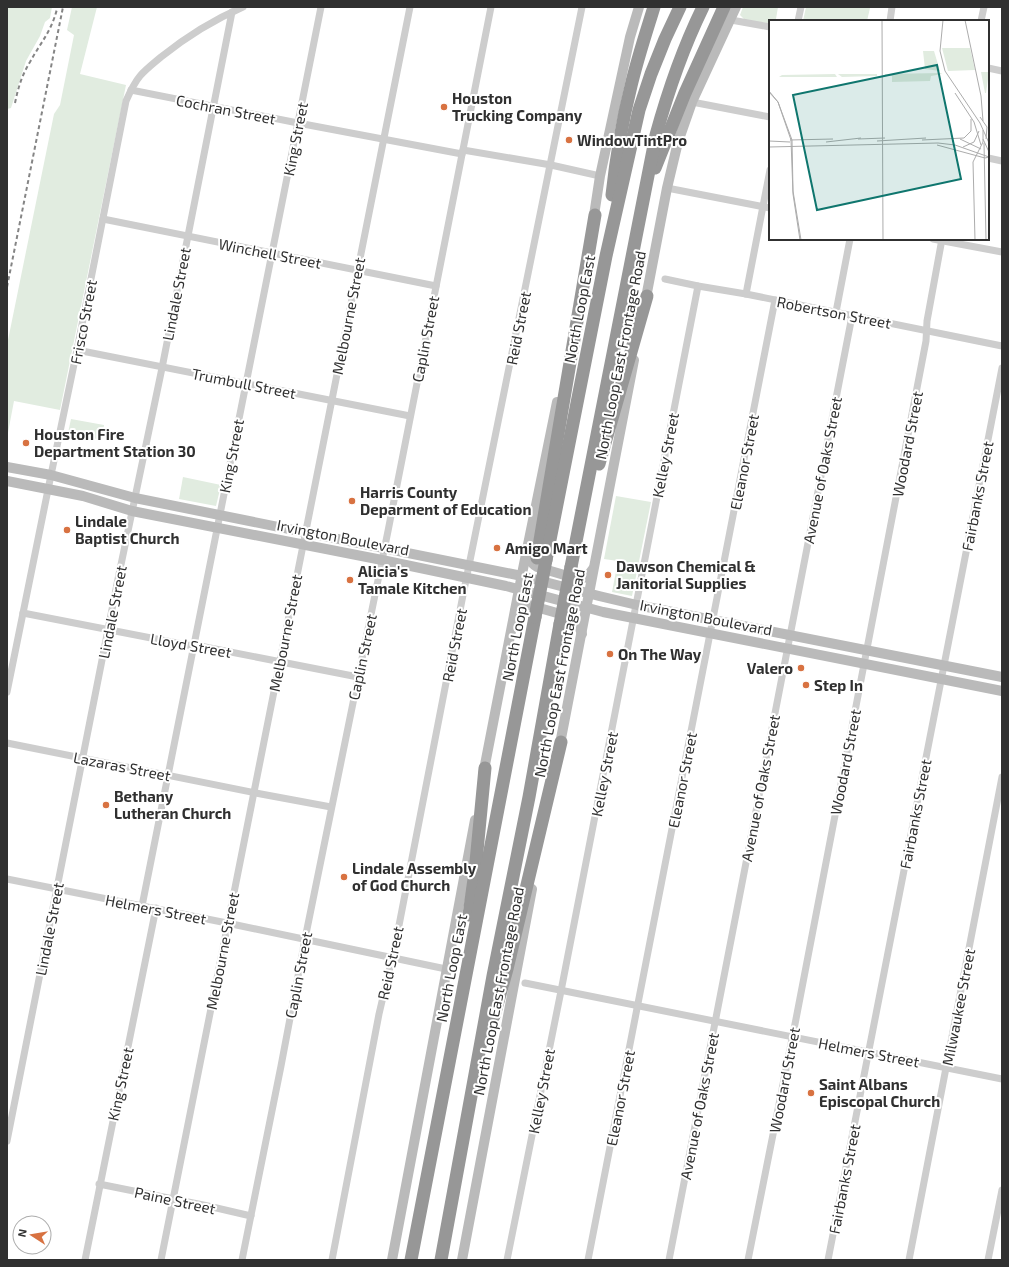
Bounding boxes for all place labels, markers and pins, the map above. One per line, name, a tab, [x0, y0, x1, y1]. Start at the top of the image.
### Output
place label: Houston Trucking Company	[452, 89, 583, 125]
marker: Houston Trucking Company	[439, 102, 449, 112]
place label: WindowTintPro	[577, 131, 687, 149]
marker: WindowTintPro	[564, 135, 574, 145]
place label: Houston Fire Department Station 30	[34, 425, 196, 460]
marker: Houston Fire Department Station 30	[21, 438, 31, 448]
place label: Harris County Deparment of Education	[360, 483, 531, 518]
marker: Harris County Deparment of Education	[347, 496, 357, 506]
place label: Lindale Baptist Church	[75, 512, 179, 547]
marker: Lindale Baptist Church	[62, 525, 72, 535]
place label: Amigo Mart	[505, 539, 588, 557]
marker: Amigo Mart	[492, 543, 502, 553]
place label: Dawson Chemical & Janitorial Supplies	[616, 557, 756, 592]
place label: Alicia's Tamale Kitchen	[358, 562, 467, 597]
marker: Dawson Chemical & Janitorial Supplies	[603, 570, 613, 580]
marker: Alicia's Tamale Kitchen	[345, 575, 355, 585]
place label: On The Way	[618, 645, 702, 664]
marker: On The Way	[605, 649, 615, 659]
place label: Valero	[747, 659, 793, 677]
marker: Valero	[796, 663, 806, 673]
place label: Step In	[814, 676, 863, 694]
marker: Step In	[801, 680, 811, 690]
place label: Bethany Lutheran Church	[114, 787, 231, 822]
marker: Bethany Lutheran Church	[101, 800, 111, 810]
place label: Lindale Assembly of God Church	[352, 859, 477, 894]
marker: Lindale Assembly of God Church	[339, 872, 349, 882]
place label: Saint Albans Episcopal Church	[819, 1075, 940, 1110]
marker: Saint Albans Episcopal Church	[806, 1088, 816, 1098]

